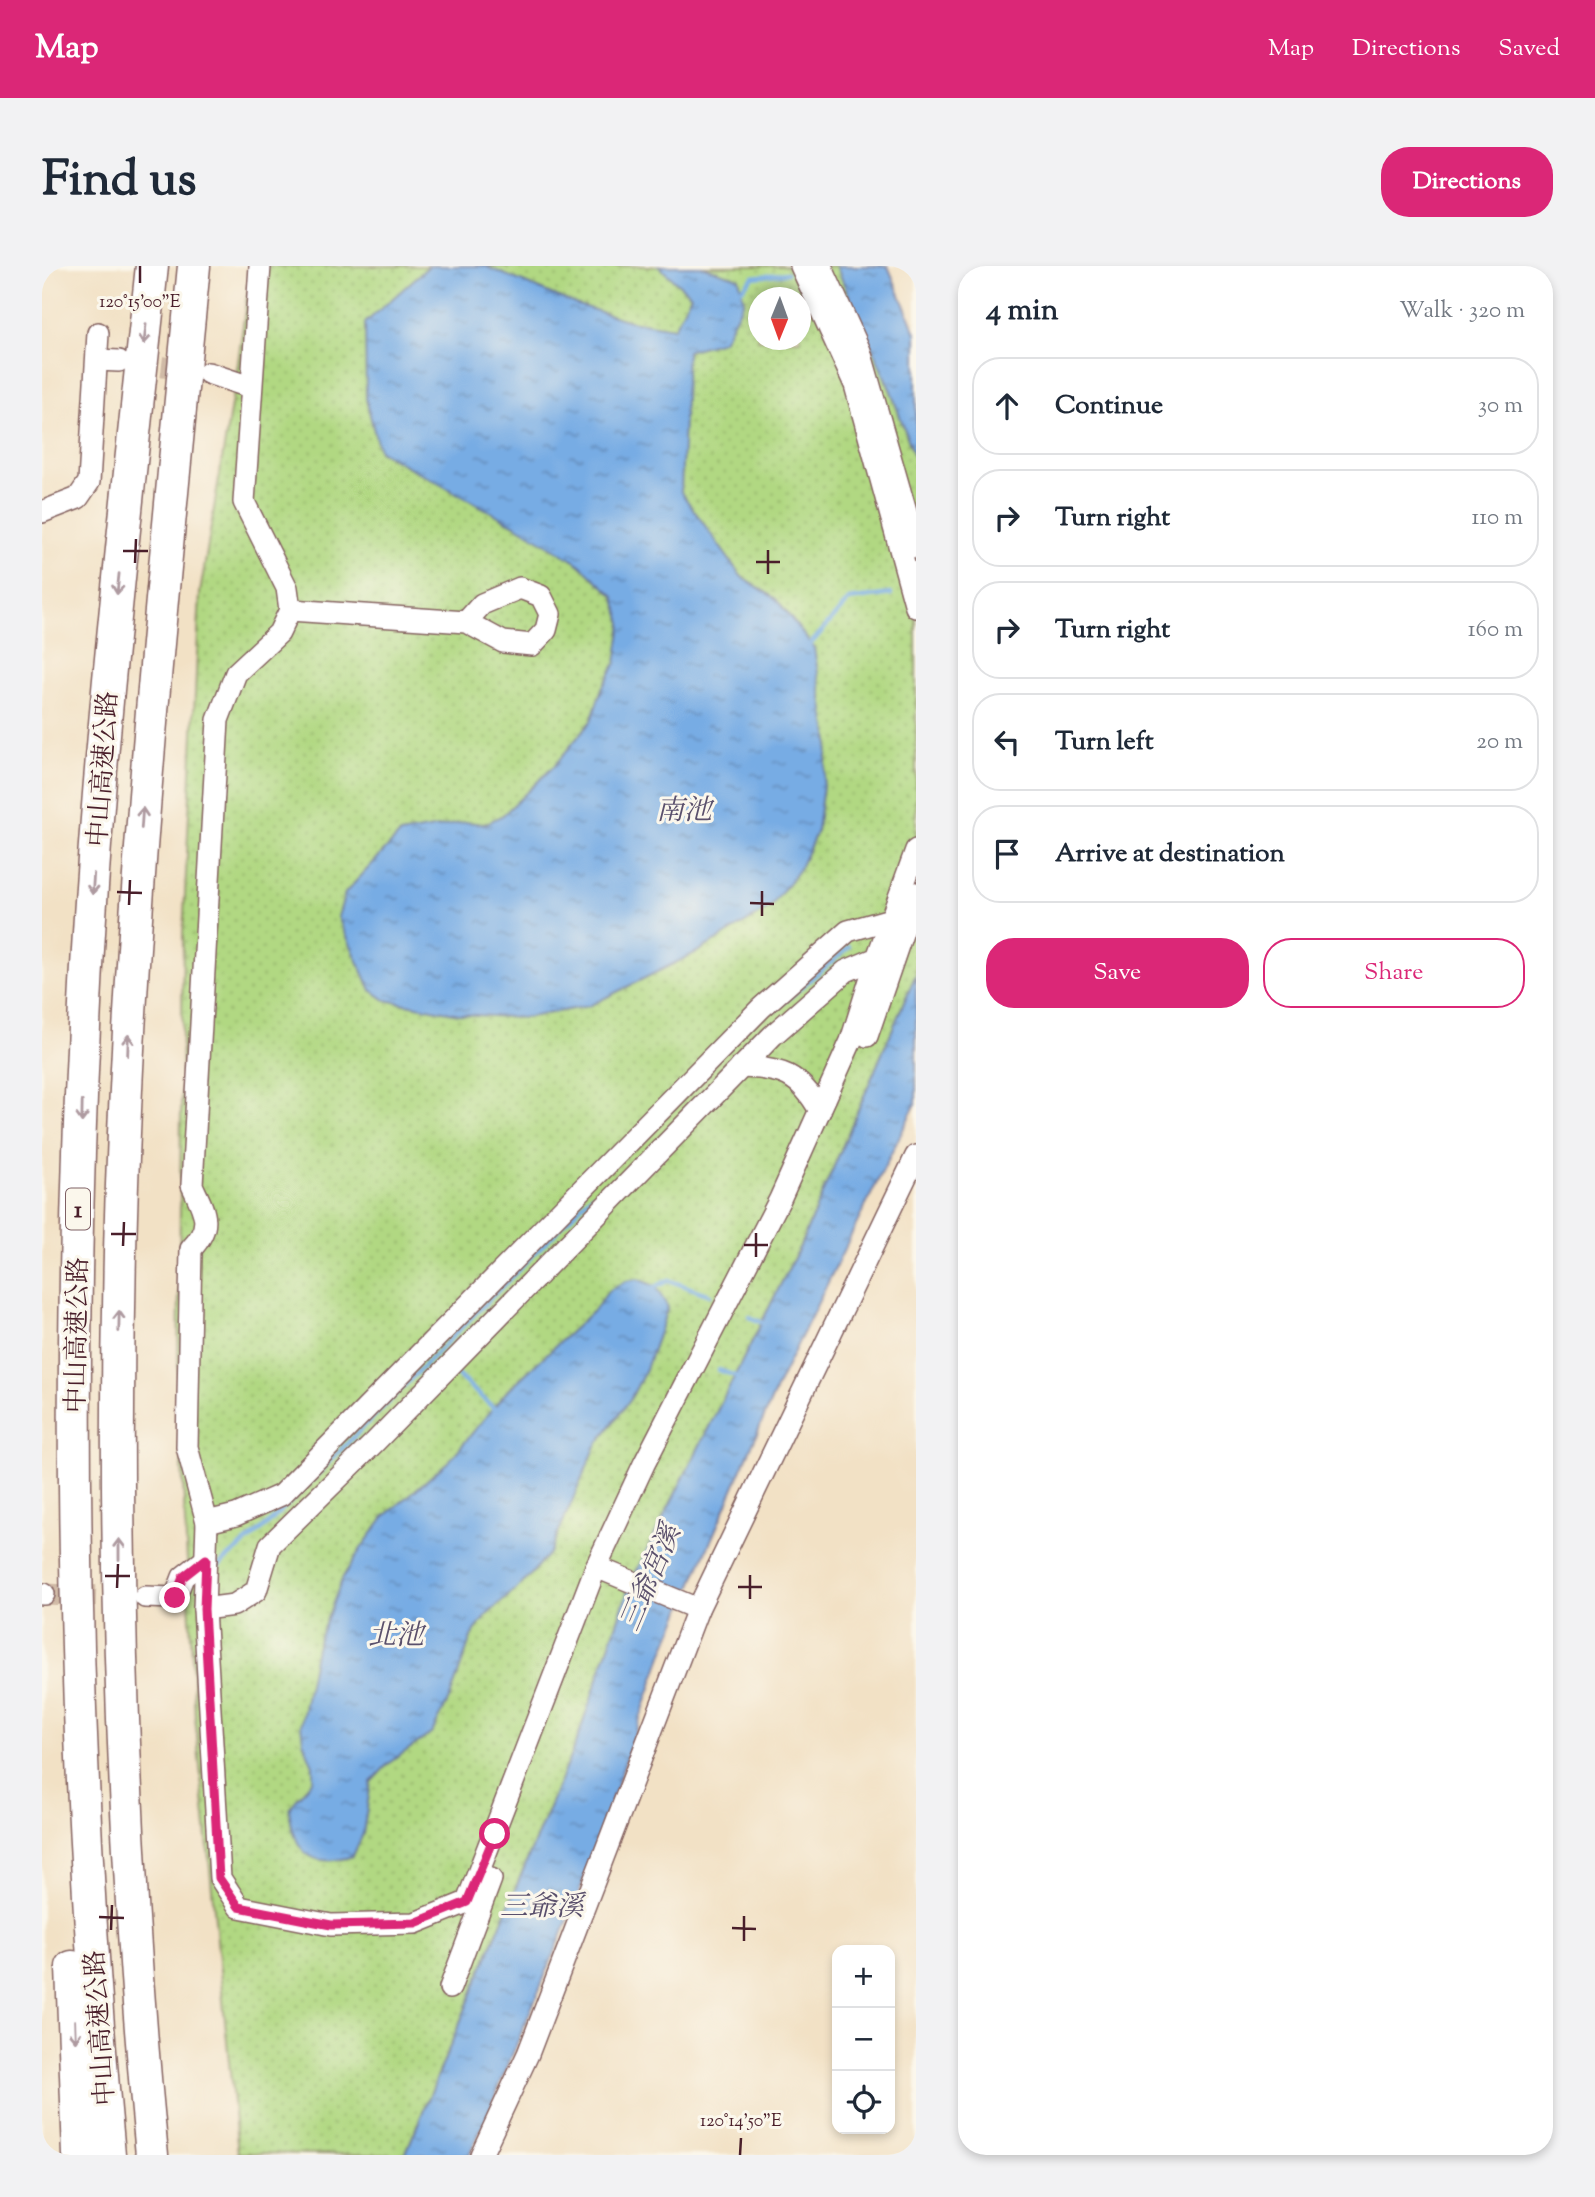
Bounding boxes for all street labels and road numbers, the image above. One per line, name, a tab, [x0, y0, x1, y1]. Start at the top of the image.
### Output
street label: 中山高速公路	[81, 690, 128, 848]
road number: 1	[66, 1189, 90, 1230]
street label: 中山高速公路	[59, 1257, 98, 1413]
street label: 中山高速公路	[78, 1949, 125, 2107]

